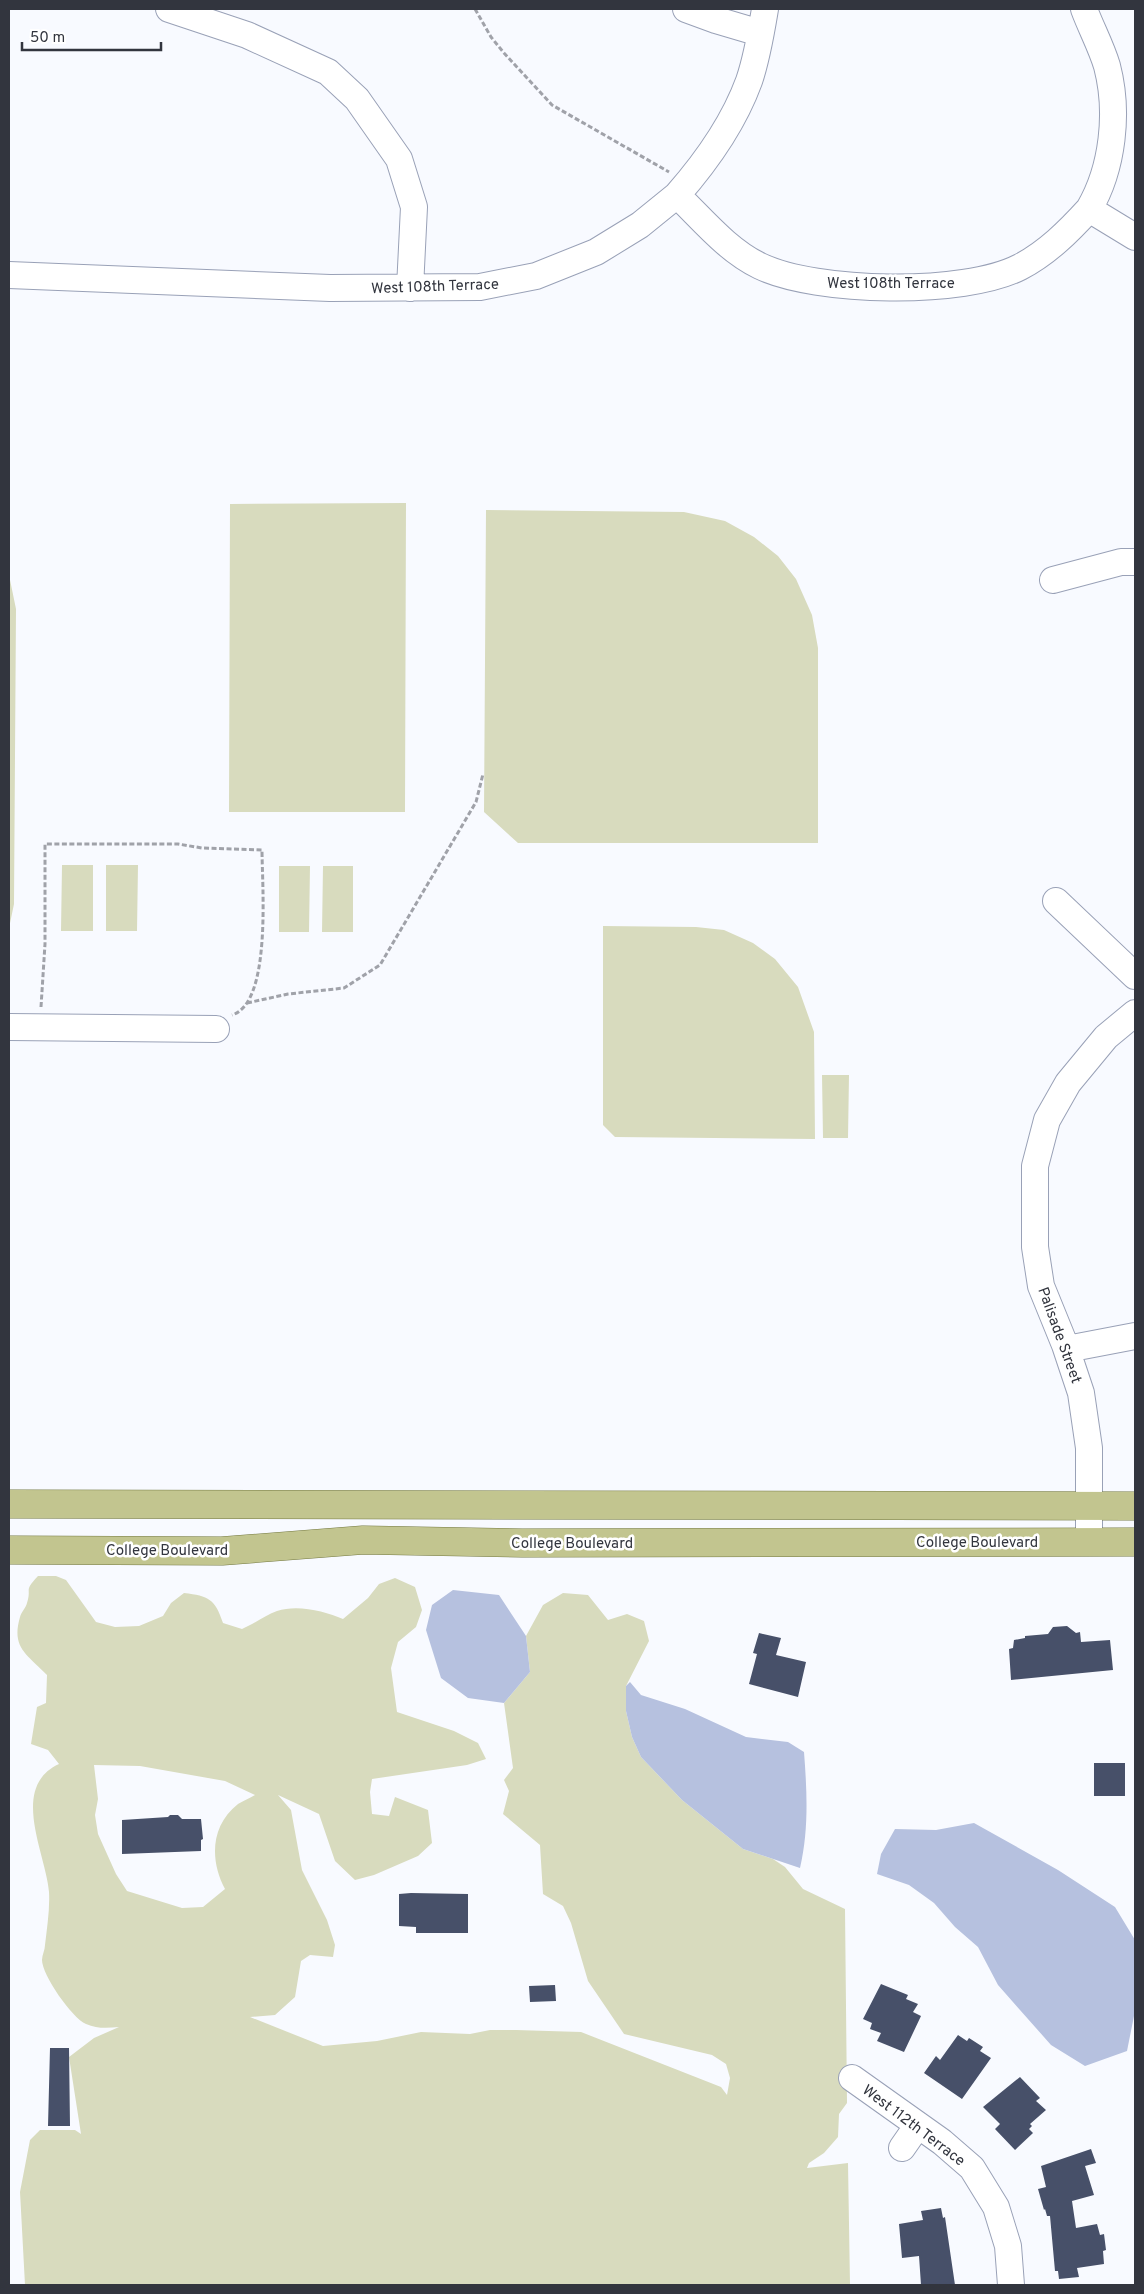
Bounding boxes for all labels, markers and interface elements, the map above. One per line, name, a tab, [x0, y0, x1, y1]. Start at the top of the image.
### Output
scale bar	[22, 20, 161, 52]
text: 50 m	[30, 29, 65, 48]
street label: West 108th Terrace	[827, 275, 955, 294]
street label: West 108th Terrace	[371, 276, 499, 299]
street label: Palisade Street	[1032, 1285, 1085, 1386]
street label: College Boulevard	[916, 1534, 1038, 1553]
street label: College Boulevard	[511, 1535, 633, 1554]
street label: College Boulevard	[106, 1542, 228, 1561]
street label: West 112th Terrace	[858, 2081, 968, 2171]

